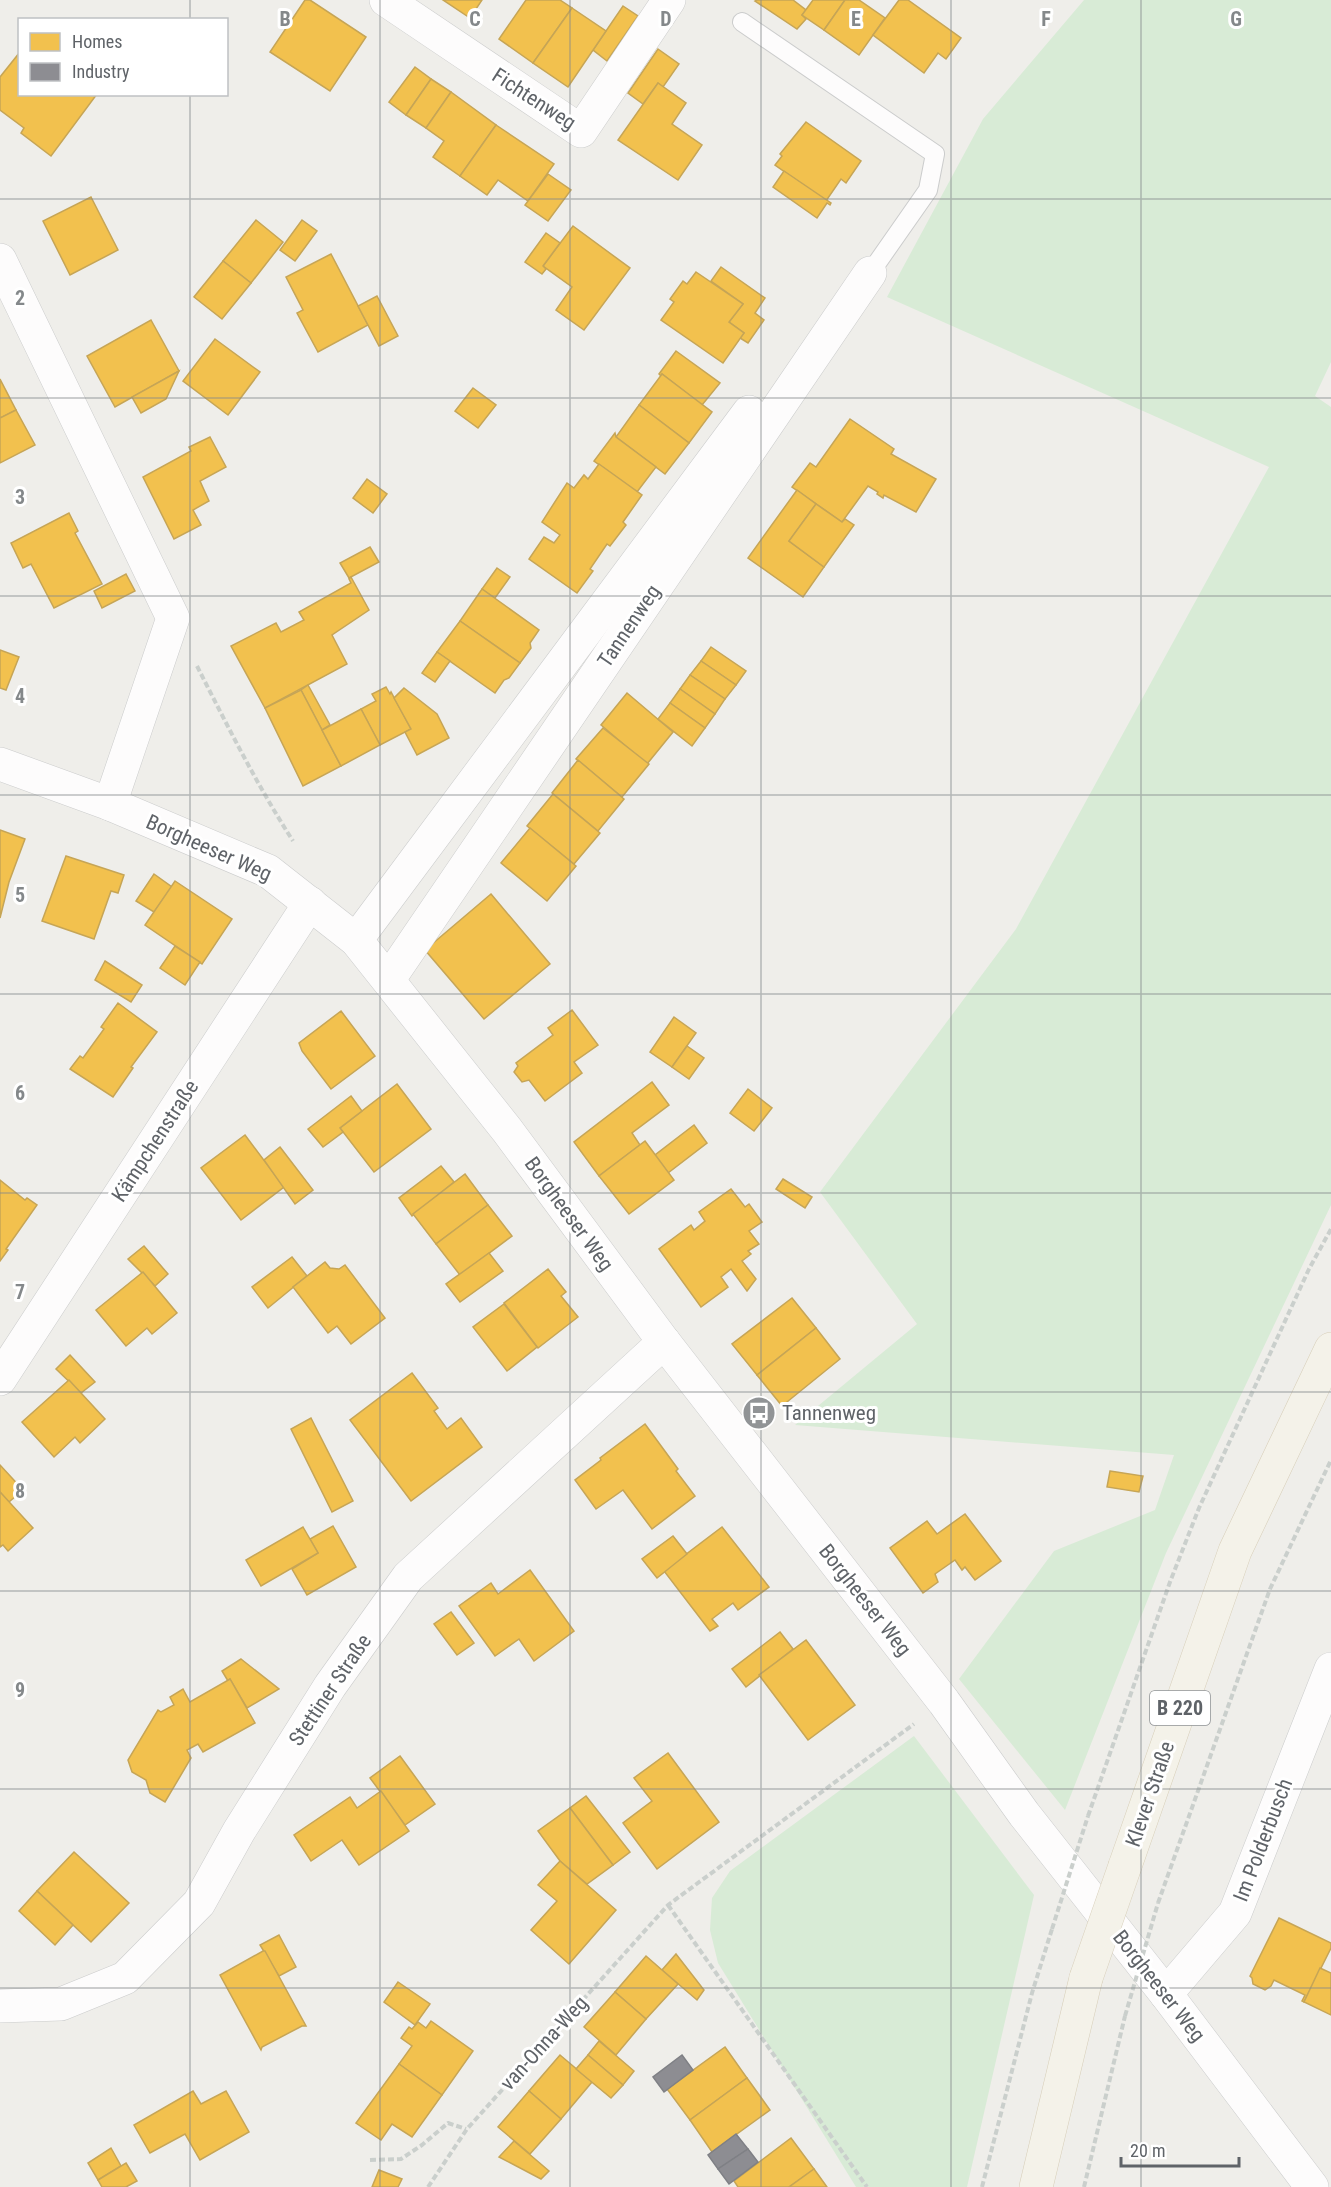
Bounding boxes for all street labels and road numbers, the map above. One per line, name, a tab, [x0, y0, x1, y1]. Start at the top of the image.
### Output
street label: Fichtenweg	[488, 63, 580, 135]
street label: Tannenweg	[593, 580, 665, 672]
street label: Borgheeser Weg	[142, 810, 276, 886]
street label: Kämpchenstraße	[107, 1076, 203, 1206]
street label: Borgheeser Weg	[520, 1152, 618, 1276]
street label: Borgheeser Weg	[814, 1539, 916, 1661]
street label: Stettiner Straße	[284, 1630, 376, 1750]
road number: B 220	[1150, 1691, 1210, 1725]
street label: Klever Straße	[1121, 1738, 1179, 1850]
street label: Im Polderbusch	[1229, 1775, 1297, 1905]
street label: Borgheeser Weg	[1108, 1925, 1210, 2047]
street label: van-Onna-Weg	[495, 1991, 593, 2095]

